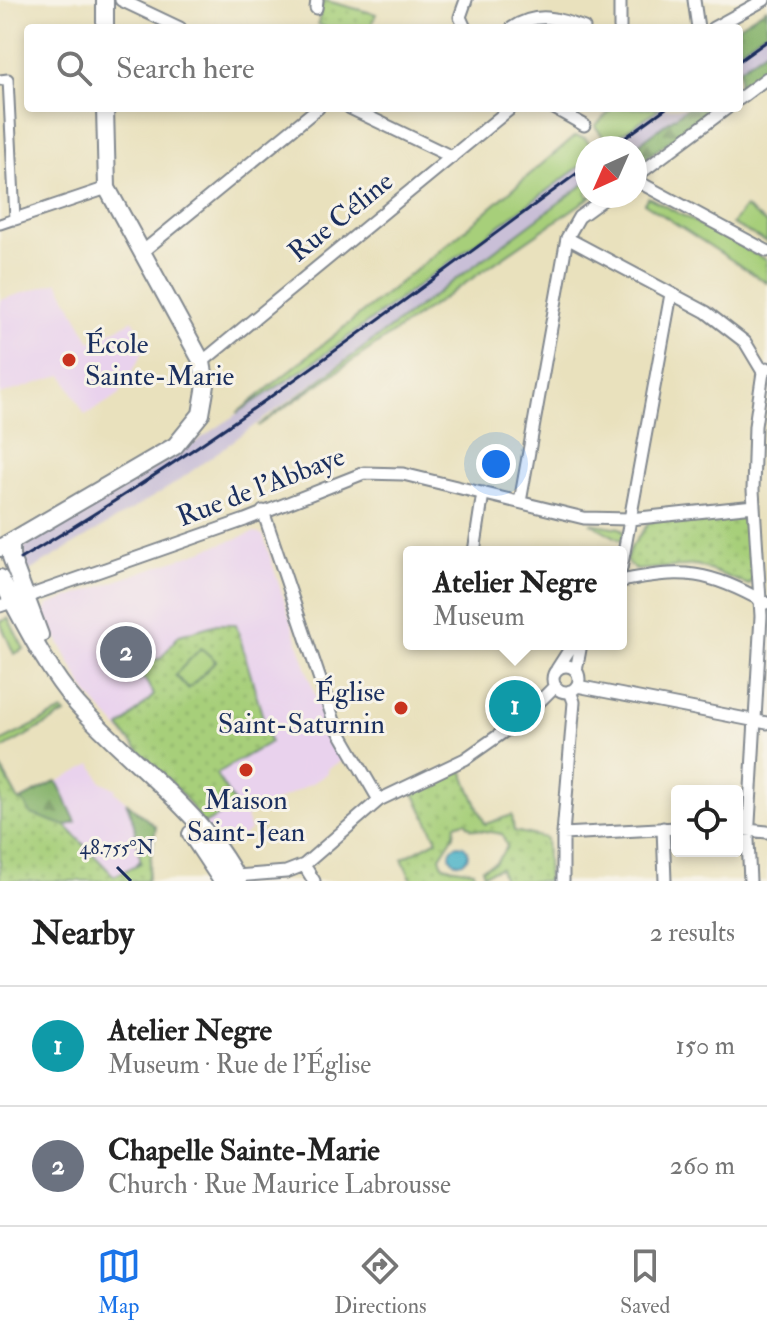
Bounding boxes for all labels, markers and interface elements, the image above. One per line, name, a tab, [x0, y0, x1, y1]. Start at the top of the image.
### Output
search box	[24, 24, 743, 112]
icon: search	[52, 46, 96, 90]
text: Search here	[116, 50, 255, 87]
north arrow	[575, 136, 647, 208]
street label: Rue Céline	[281, 164, 401, 270]
place label: École Sainte-Marie	[85, 327, 235, 394]
marker: École Sainte-Marie	[60, 351, 78, 369]
street label: Rue de l'Abbaye	[172, 439, 350, 535]
your location	[476, 444, 516, 484]
popup	[403, 546, 627, 650]
text: Atelier Negre	[433, 564, 597, 601]
text: Museum	[433, 601, 525, 633]
pin: 2	[100, 622, 152, 682]
place label: Église Saint-Saturnin	[218, 675, 385, 742]
pin: 1	[489, 676, 541, 736]
marker: Église Saint-Saturnin	[392, 699, 410, 717]
marker: Maison Saint-Jean	[237, 761, 255, 779]
place label: Maison Saint-Jean	[187, 783, 305, 850]
map controls	[671, 785, 743, 857]
button: locate	[671, 785, 743, 857]
text: 48.755°N	[80, 835, 155, 860]
text: Nearby	[32, 912, 134, 955]
text: 2 results	[650, 917, 735, 949]
text: Atelier Negre	[108, 1012, 272, 1049]
text: 1	[53, 1030, 63, 1062]
text: 150 m	[676, 1030, 735, 1062]
text: Museum · Rue de l'Église	[108, 1049, 371, 1081]
text: Chapelle Sainte-Marie	[108, 1132, 380, 1169]
text: 2	[51, 1150, 65, 1182]
text: 260 m	[670, 1150, 735, 1182]
text: Church · Rue Maurice Labrousse	[108, 1169, 451, 1201]
tab: Map	[97, 1244, 141, 1320]
tab: Directions	[334, 1244, 427, 1320]
tab: Saved	[620, 1244, 670, 1320]

